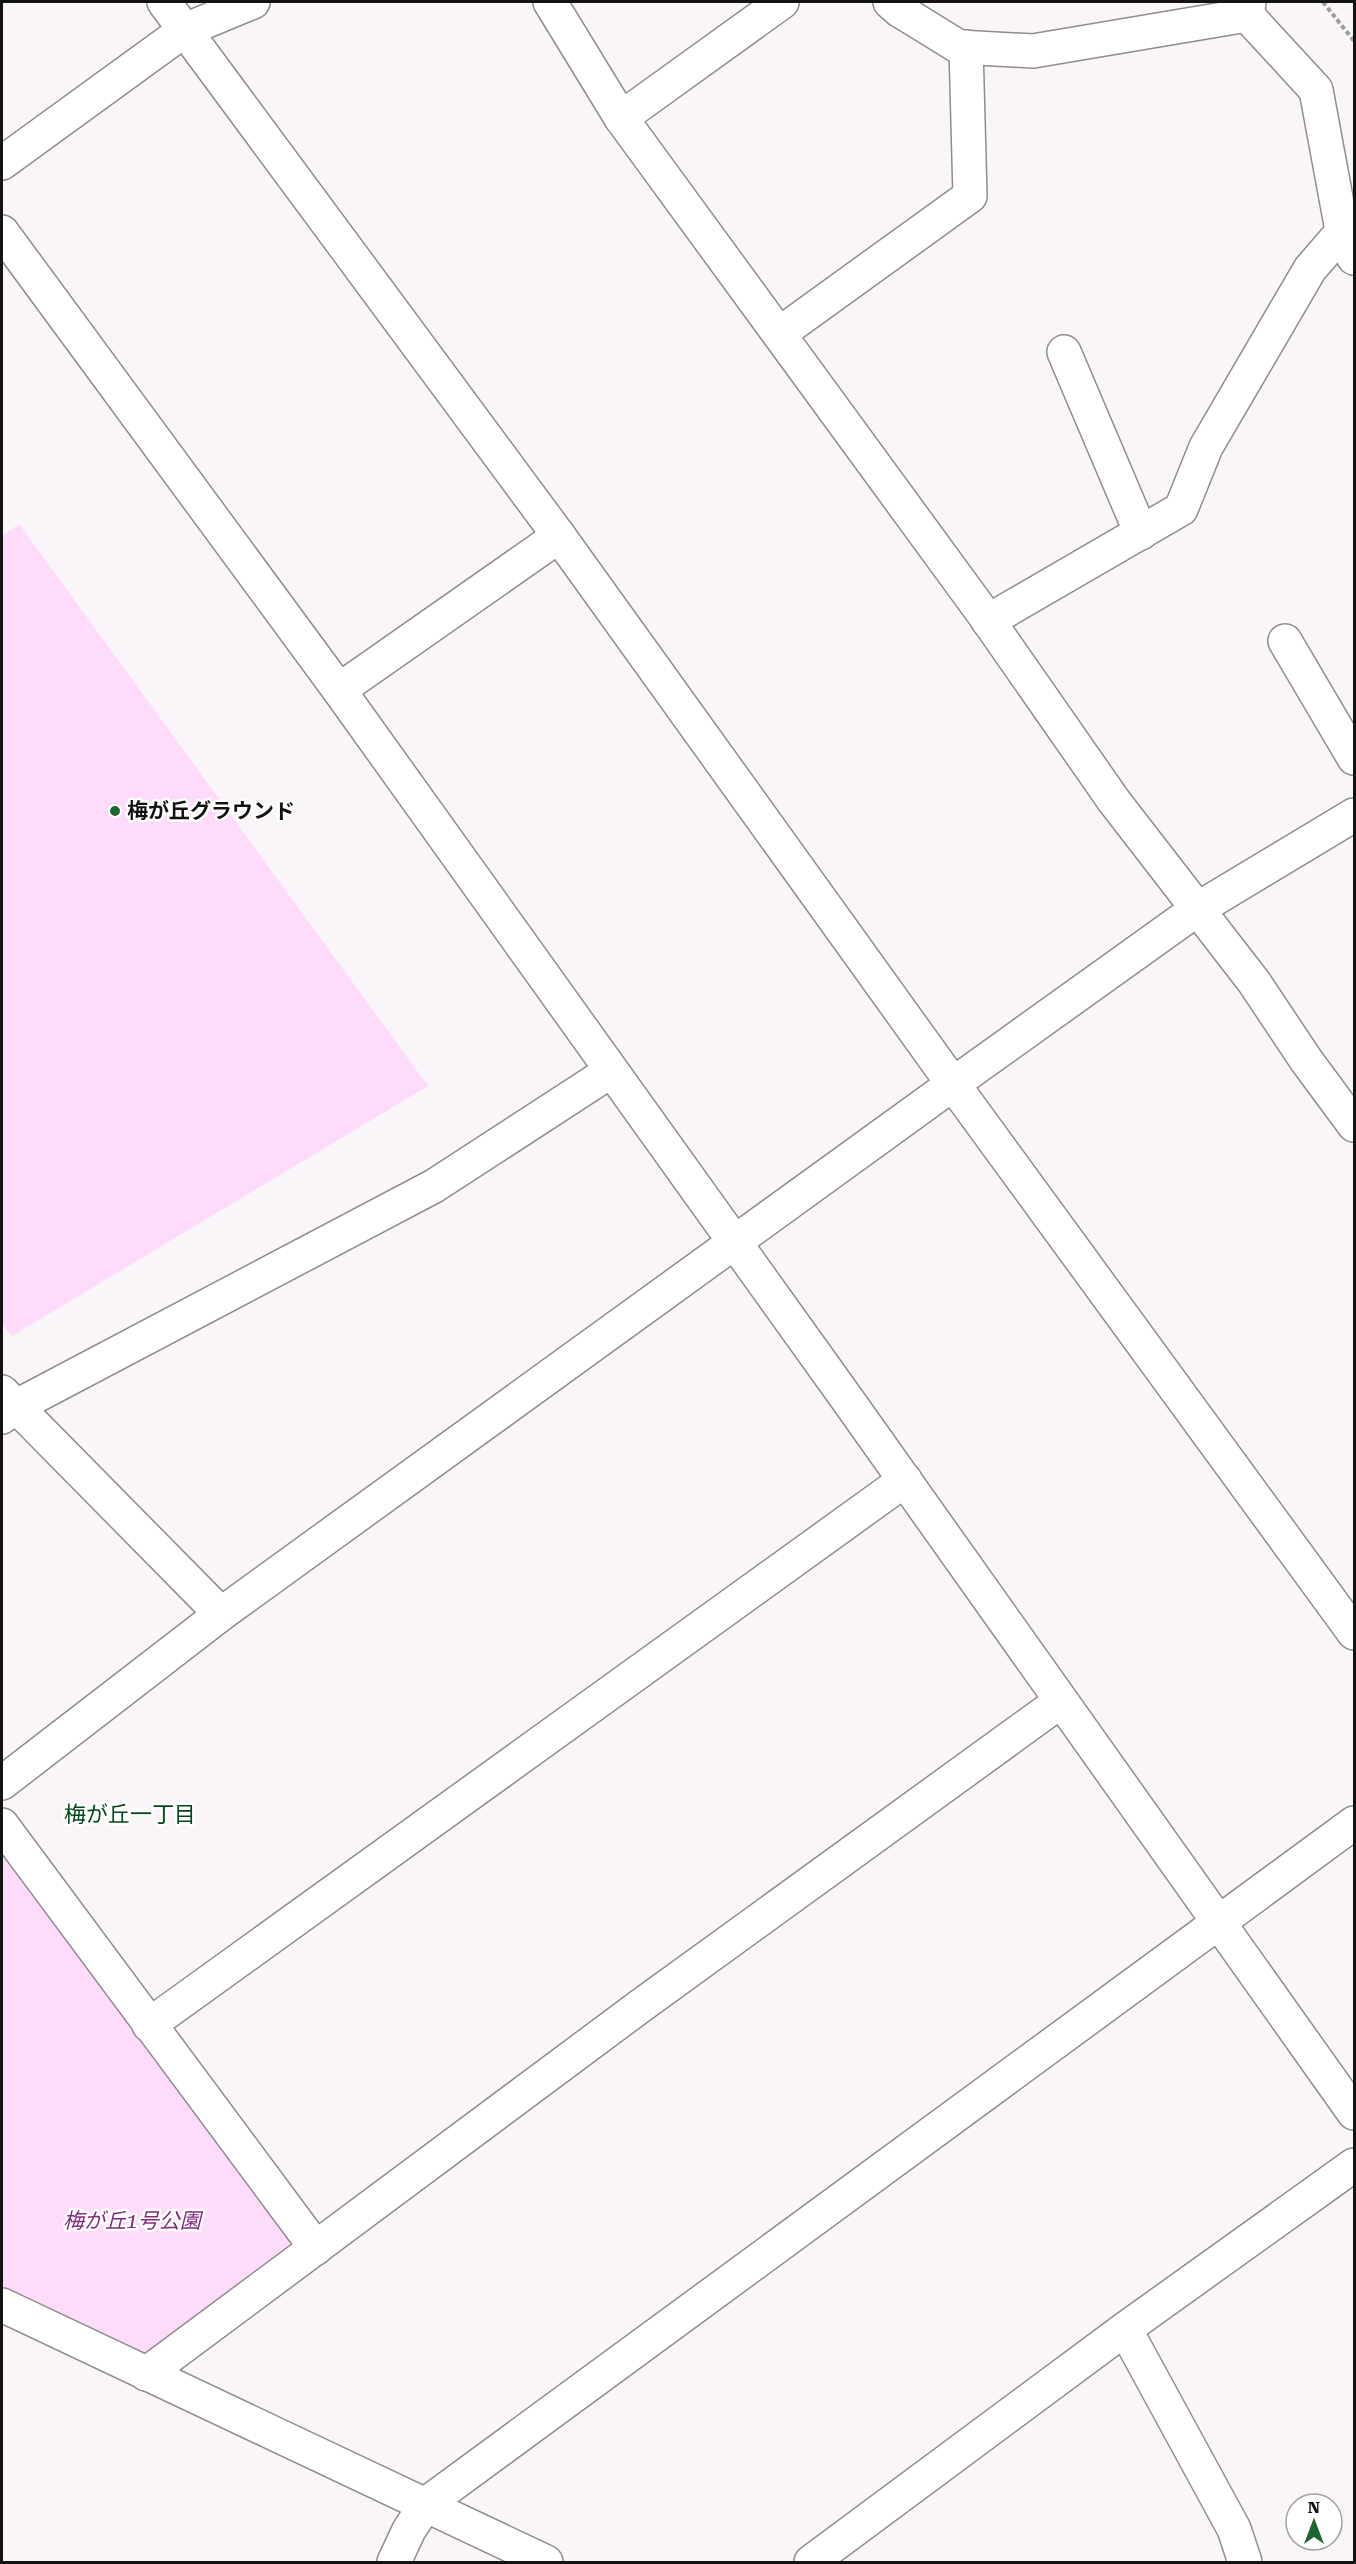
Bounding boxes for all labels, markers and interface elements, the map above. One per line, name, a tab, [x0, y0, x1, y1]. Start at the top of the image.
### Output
place label: 梅が丘グラウンド	[127, 799, 295, 823]
marker: 梅が丘グラウンド	[108, 804, 122, 818]
district label: 梅が丘一丁目	[64, 1802, 196, 1827]
park label: 梅が丘1号公園	[63, 2209, 204, 2233]
north arrow	[1284, 2492, 1344, 2552]
text: N	[1308, 2498, 1320, 2517]

